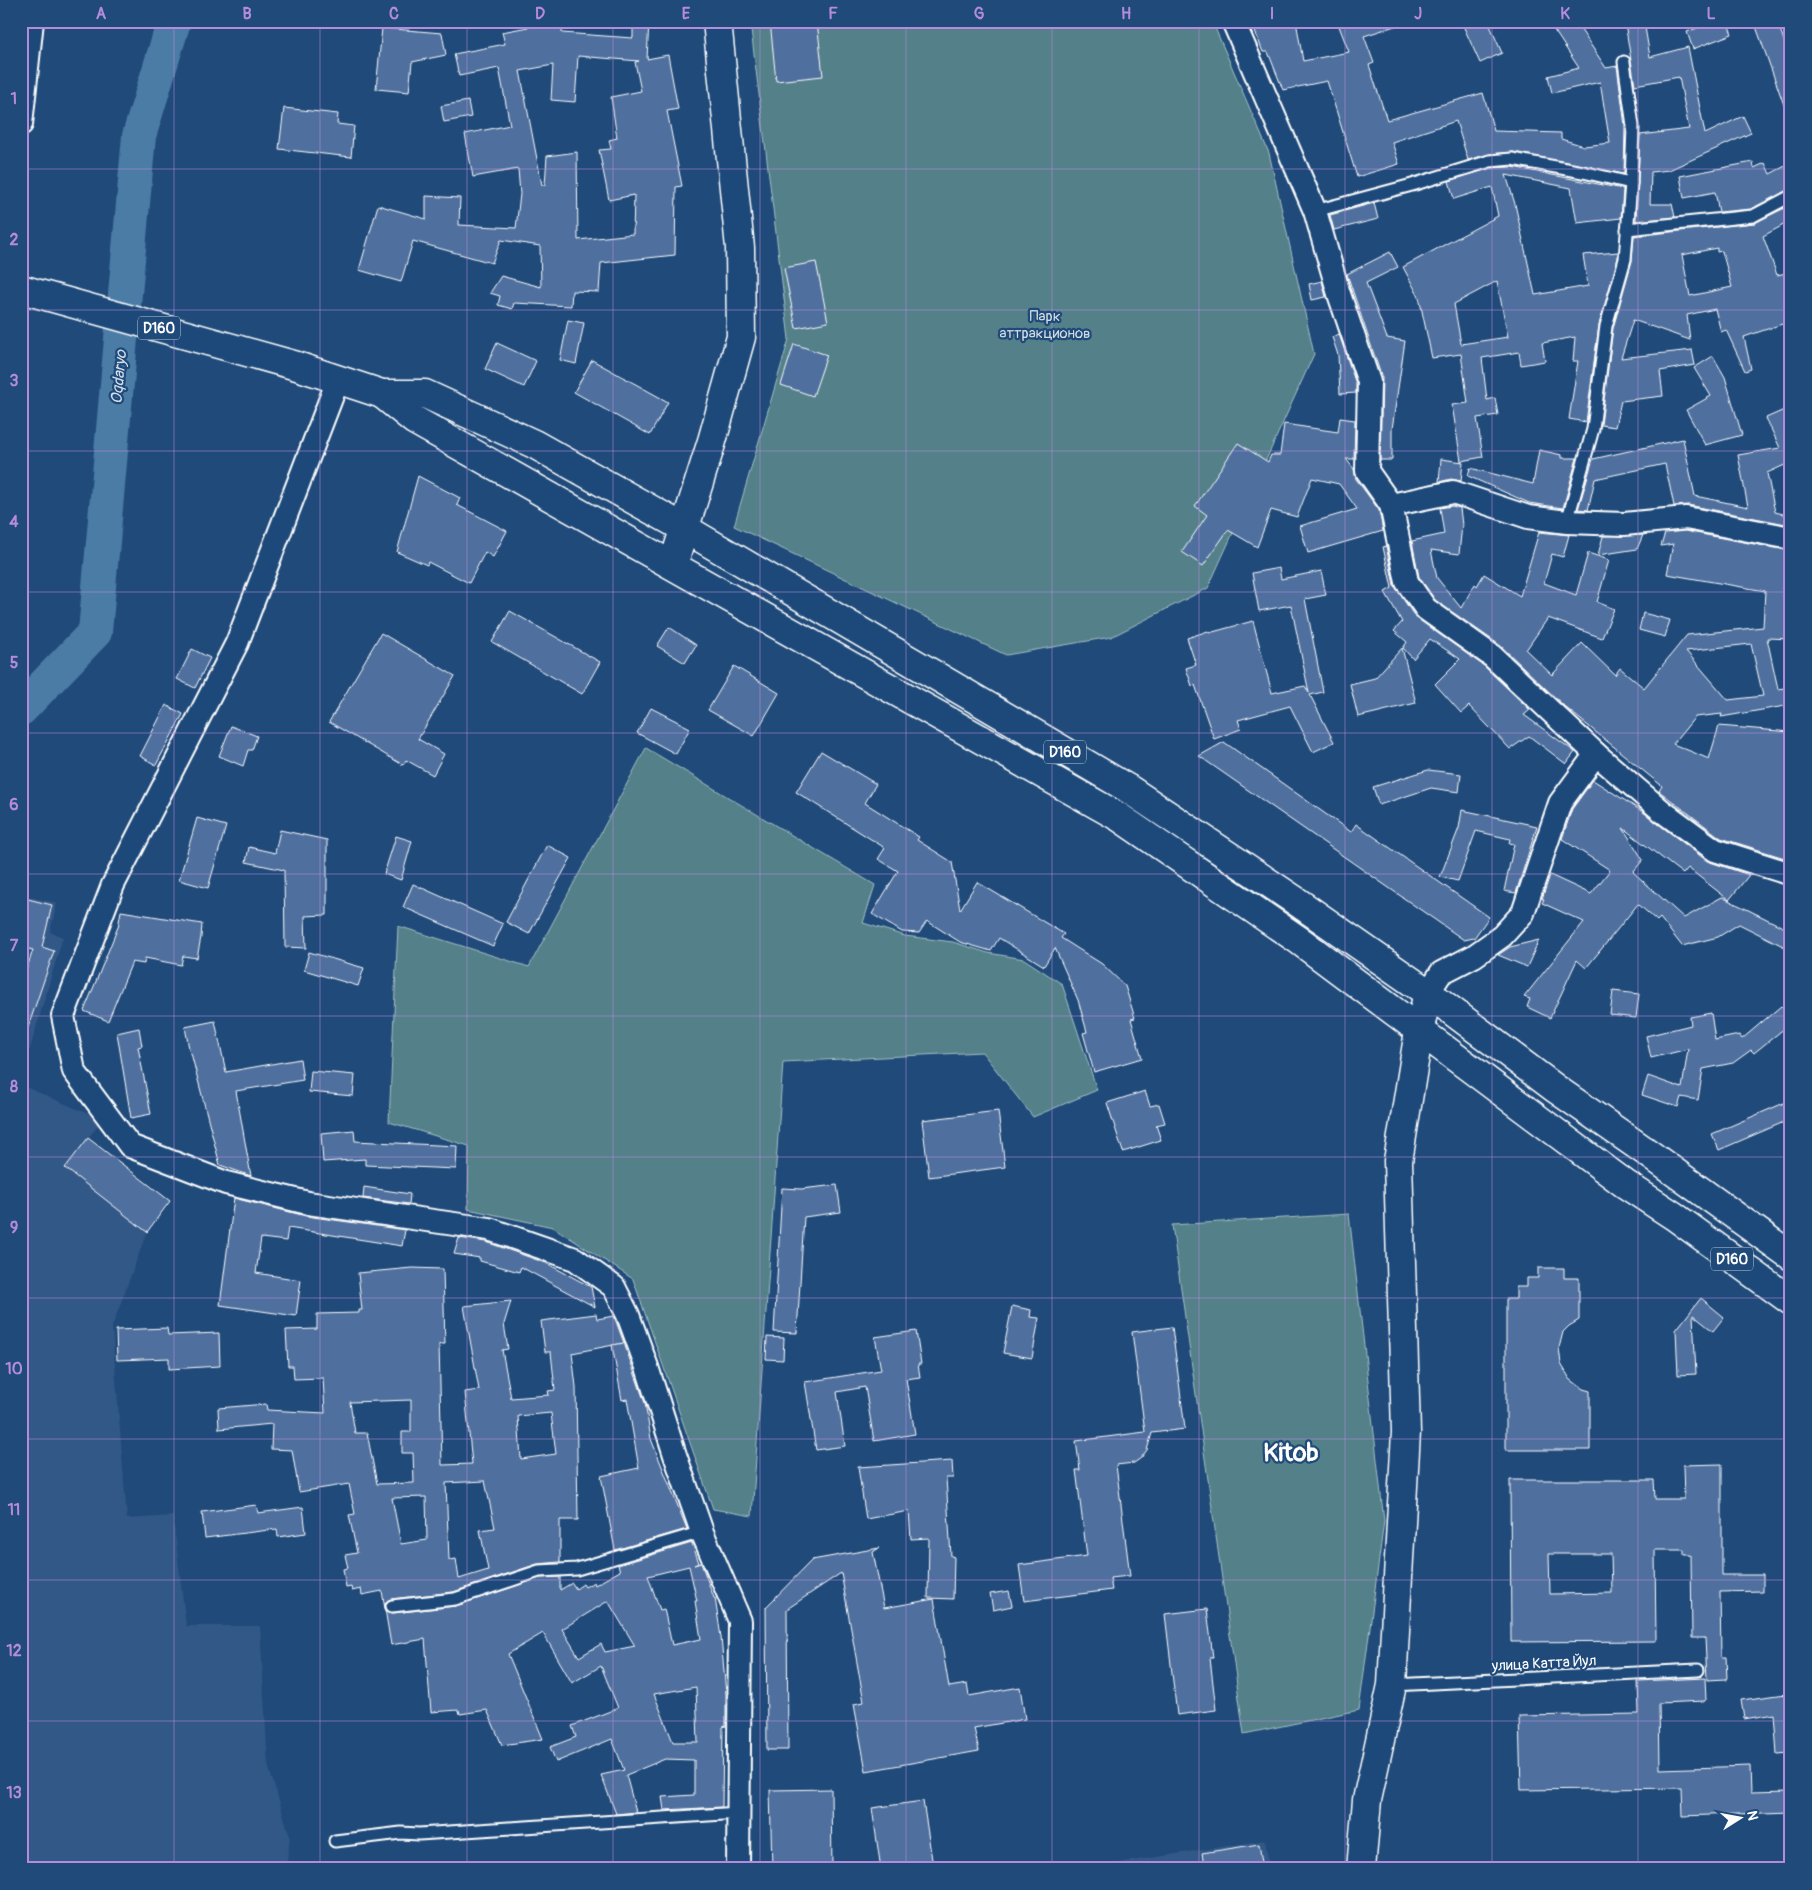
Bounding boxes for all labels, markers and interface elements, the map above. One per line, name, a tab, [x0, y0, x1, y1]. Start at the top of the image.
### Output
text: A	[96, 4, 107, 24]
text: B	[242, 4, 252, 24]
text: C	[389, 4, 399, 24]
text: D	[535, 4, 545, 24]
text: E	[682, 4, 691, 24]
text: F	[828, 4, 838, 24]
text: G	[974, 4, 985, 24]
text: H	[1121, 4, 1131, 24]
text: I	[1270, 4, 1274, 24]
text: J	[1414, 4, 1422, 24]
text: K	[1560, 4, 1570, 24]
text: L	[1706, 4, 1716, 24]
text: 1	[11, 89, 17, 109]
text: 2	[10, 230, 19, 250]
park label: Парк аттракционов	[1000, 307, 1090, 343]
road number: D160	[138, 316, 180, 339]
water label: Oqdaryo	[107, 348, 131, 405]
text: 3	[10, 371, 19, 391]
text: 4	[9, 512, 19, 532]
text: 5	[10, 653, 19, 673]
road number: D160	[1044, 740, 1086, 764]
text: 6	[9, 795, 19, 815]
text: 7	[10, 936, 19, 956]
text: 8	[10, 1077, 18, 1097]
text: 9	[10, 1218, 18, 1238]
road number: D160	[1711, 1248, 1753, 1270]
text: 10	[5, 1359, 23, 1379]
district label: Kitob	[1263, 1438, 1319, 1469]
text: 11	[8, 1500, 20, 1520]
text: 12	[6, 1641, 22, 1661]
street label: улица Катта Йул	[1490, 1651, 1597, 1676]
text: 13	[6, 1783, 22, 1803]
north arrow	[1714, 1792, 1764, 1842]
text: N	[1743, 1809, 1762, 1822]

